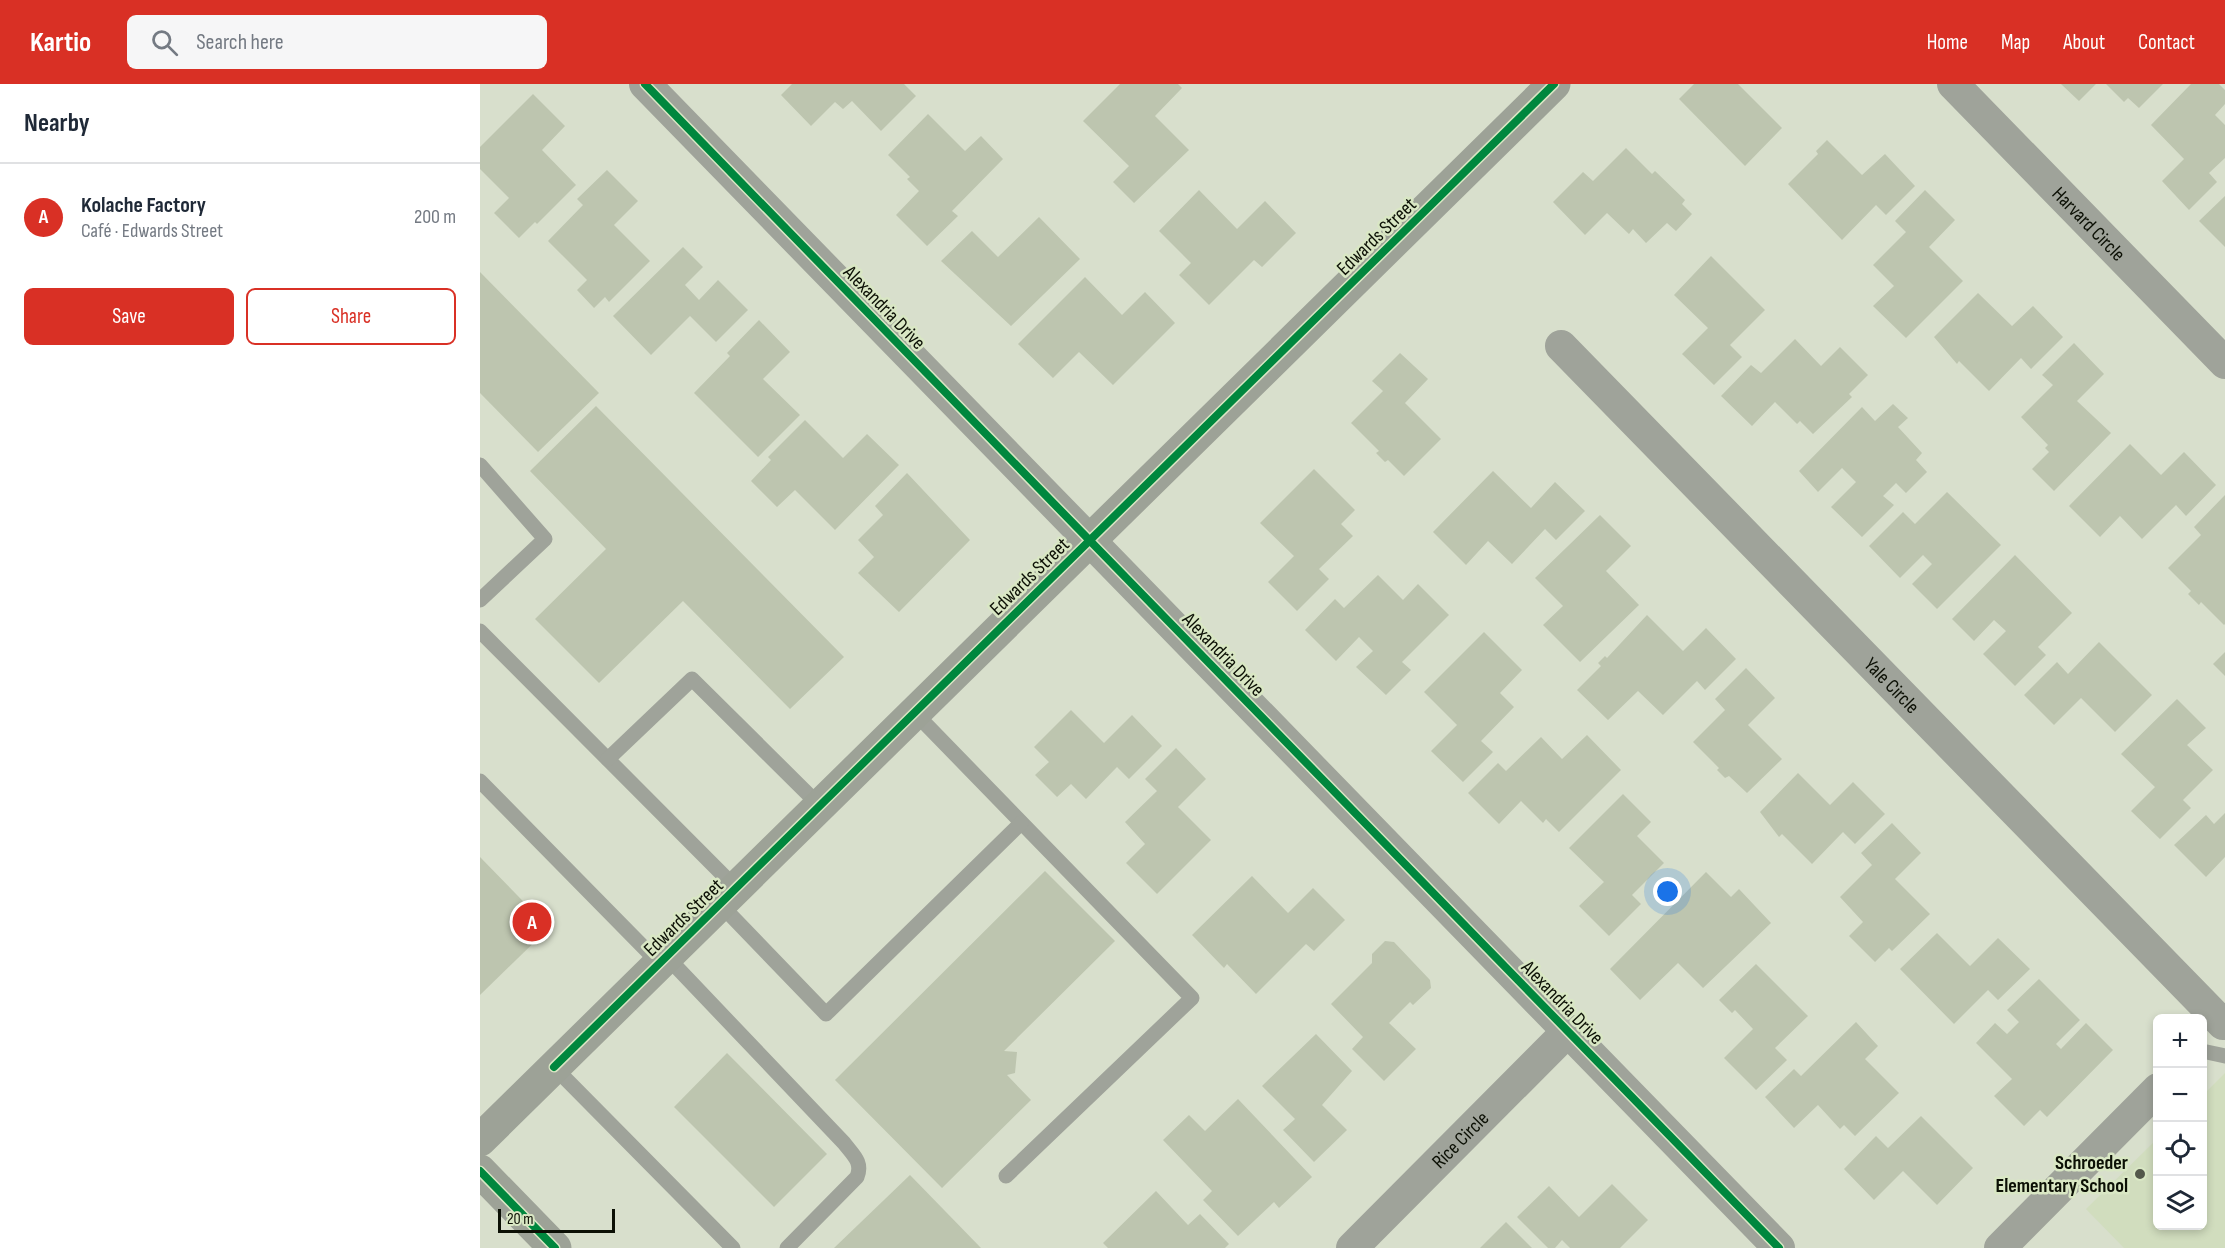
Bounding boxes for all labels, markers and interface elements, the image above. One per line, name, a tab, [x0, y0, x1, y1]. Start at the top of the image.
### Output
search box	[127, 15, 547, 69]
text: Kartio	[30, 26, 91, 59]
icon: search	[148, 26, 181, 59]
text: Search here	[196, 29, 284, 56]
text: Home	[1927, 30, 1968, 55]
text: Map	[2001, 30, 2030, 55]
text: About	[2063, 30, 2105, 55]
text: Contact	[2138, 30, 2195, 55]
text: Nearby	[24, 108, 90, 139]
street label: Harvard Circle	[2047, 182, 2130, 267]
text: Kolache Factory	[81, 192, 206, 219]
street label: Edwards Street	[1332, 193, 1422, 281]
text: A	[39, 205, 48, 229]
text: 200 m	[414, 205, 456, 229]
text: Café · Edwards Street	[81, 219, 223, 243]
street label: Alexandria Drive	[838, 260, 930, 355]
button: Save	[24, 288, 234, 345]
button: Share	[246, 288, 456, 345]
street label: Edwards Street	[985, 533, 1075, 621]
street label: Alexandria Drive	[1177, 607, 1269, 702]
street label: Yale Circle	[1859, 653, 1924, 719]
street label: Edwards Street	[639, 874, 729, 962]
your location	[1653, 877, 1682, 906]
pin: A	[512, 900, 552, 944]
street label: Alexandria Drive	[1516, 955, 1608, 1050]
map controls	[2153, 1014, 2207, 1230]
button: +	[2153, 1014, 2207, 1068]
button: −	[2153, 1068, 2207, 1122]
street label: Rice Circle	[1427, 1107, 1494, 1174]
button: locate	[2153, 1122, 2207, 1176]
place label: Schroeder Elementary School	[1995, 1151, 2128, 1198]
marker: Schroeder Elementary School	[2133, 1167, 2147, 1181]
button: layers	[2153, 1176, 2207, 1230]
scale bar	[498, 1206, 615, 1234]
text: 20 m	[507, 1210, 534, 1229]

